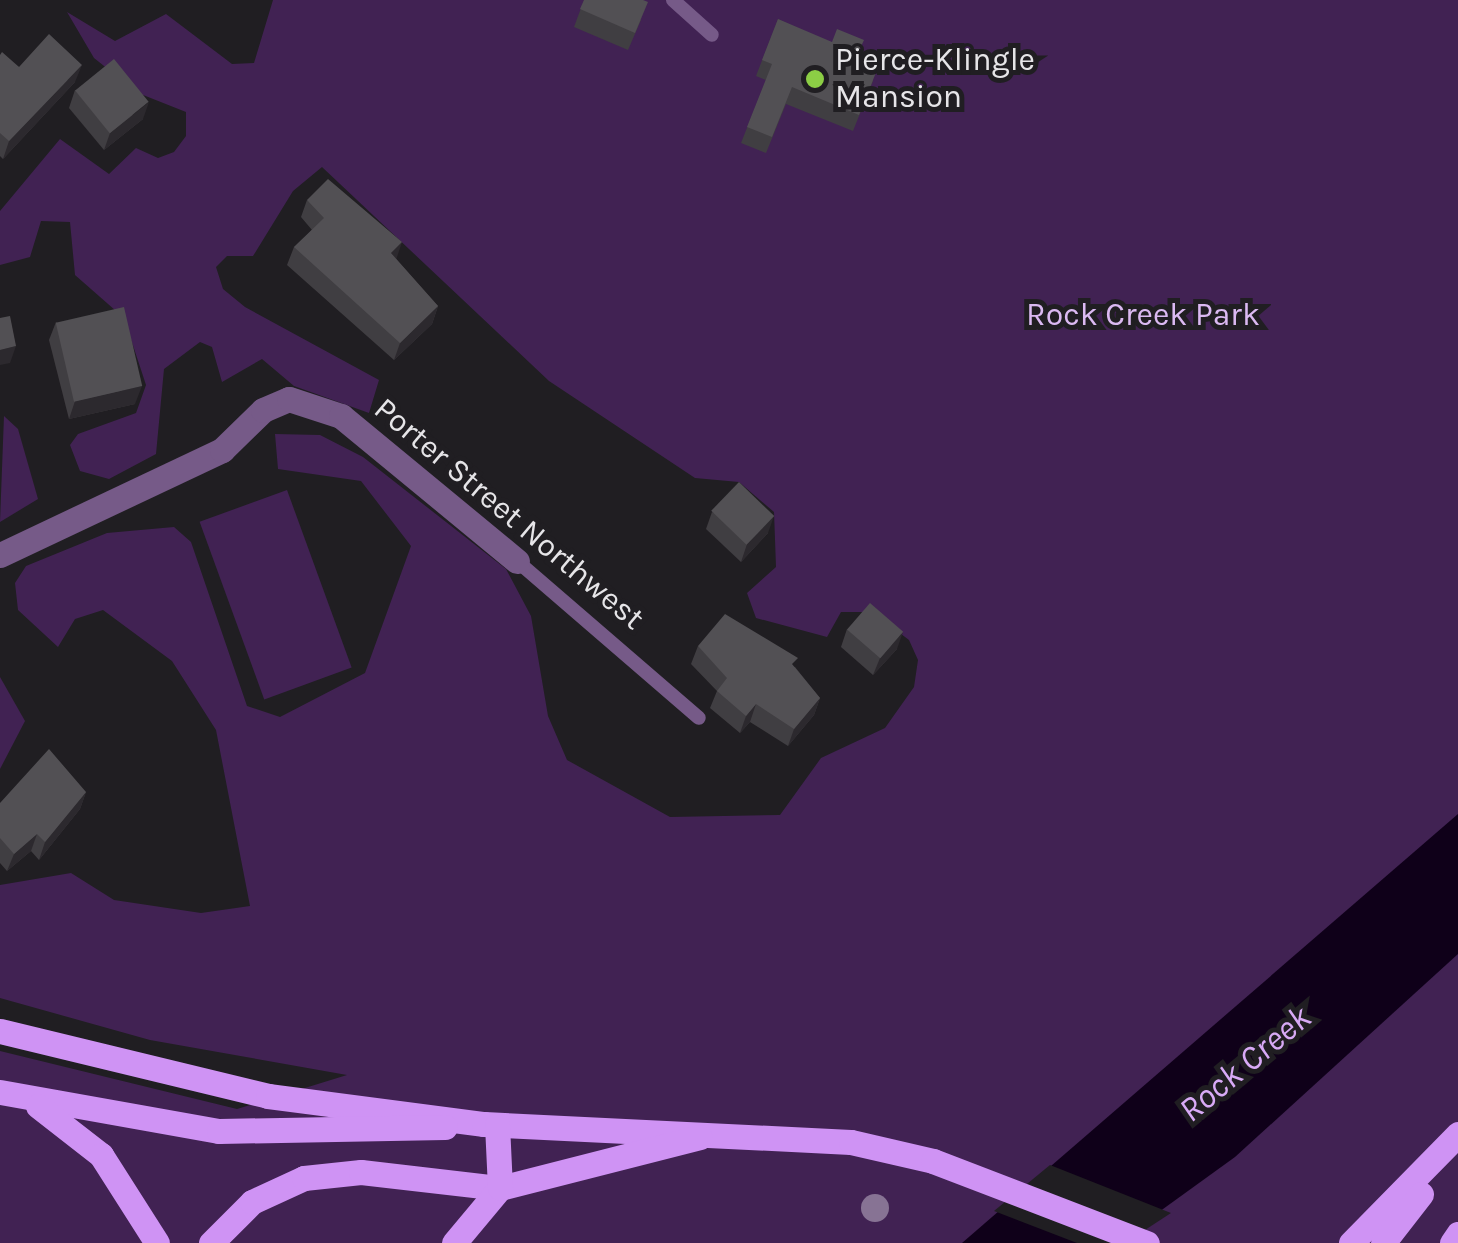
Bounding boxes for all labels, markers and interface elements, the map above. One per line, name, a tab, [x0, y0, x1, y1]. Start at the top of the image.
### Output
place label: Pierce-Klingle Mansion	[835, 42, 1035, 117]
marker: Pierce-Klingle Mansion	[804, 68, 826, 90]
park label: Rock Creek Park	[1026, 296, 1260, 334]
street label: Porter Street Northwest	[366, 390, 652, 638]
water label: Rock Creek	[1170, 997, 1320, 1131]

